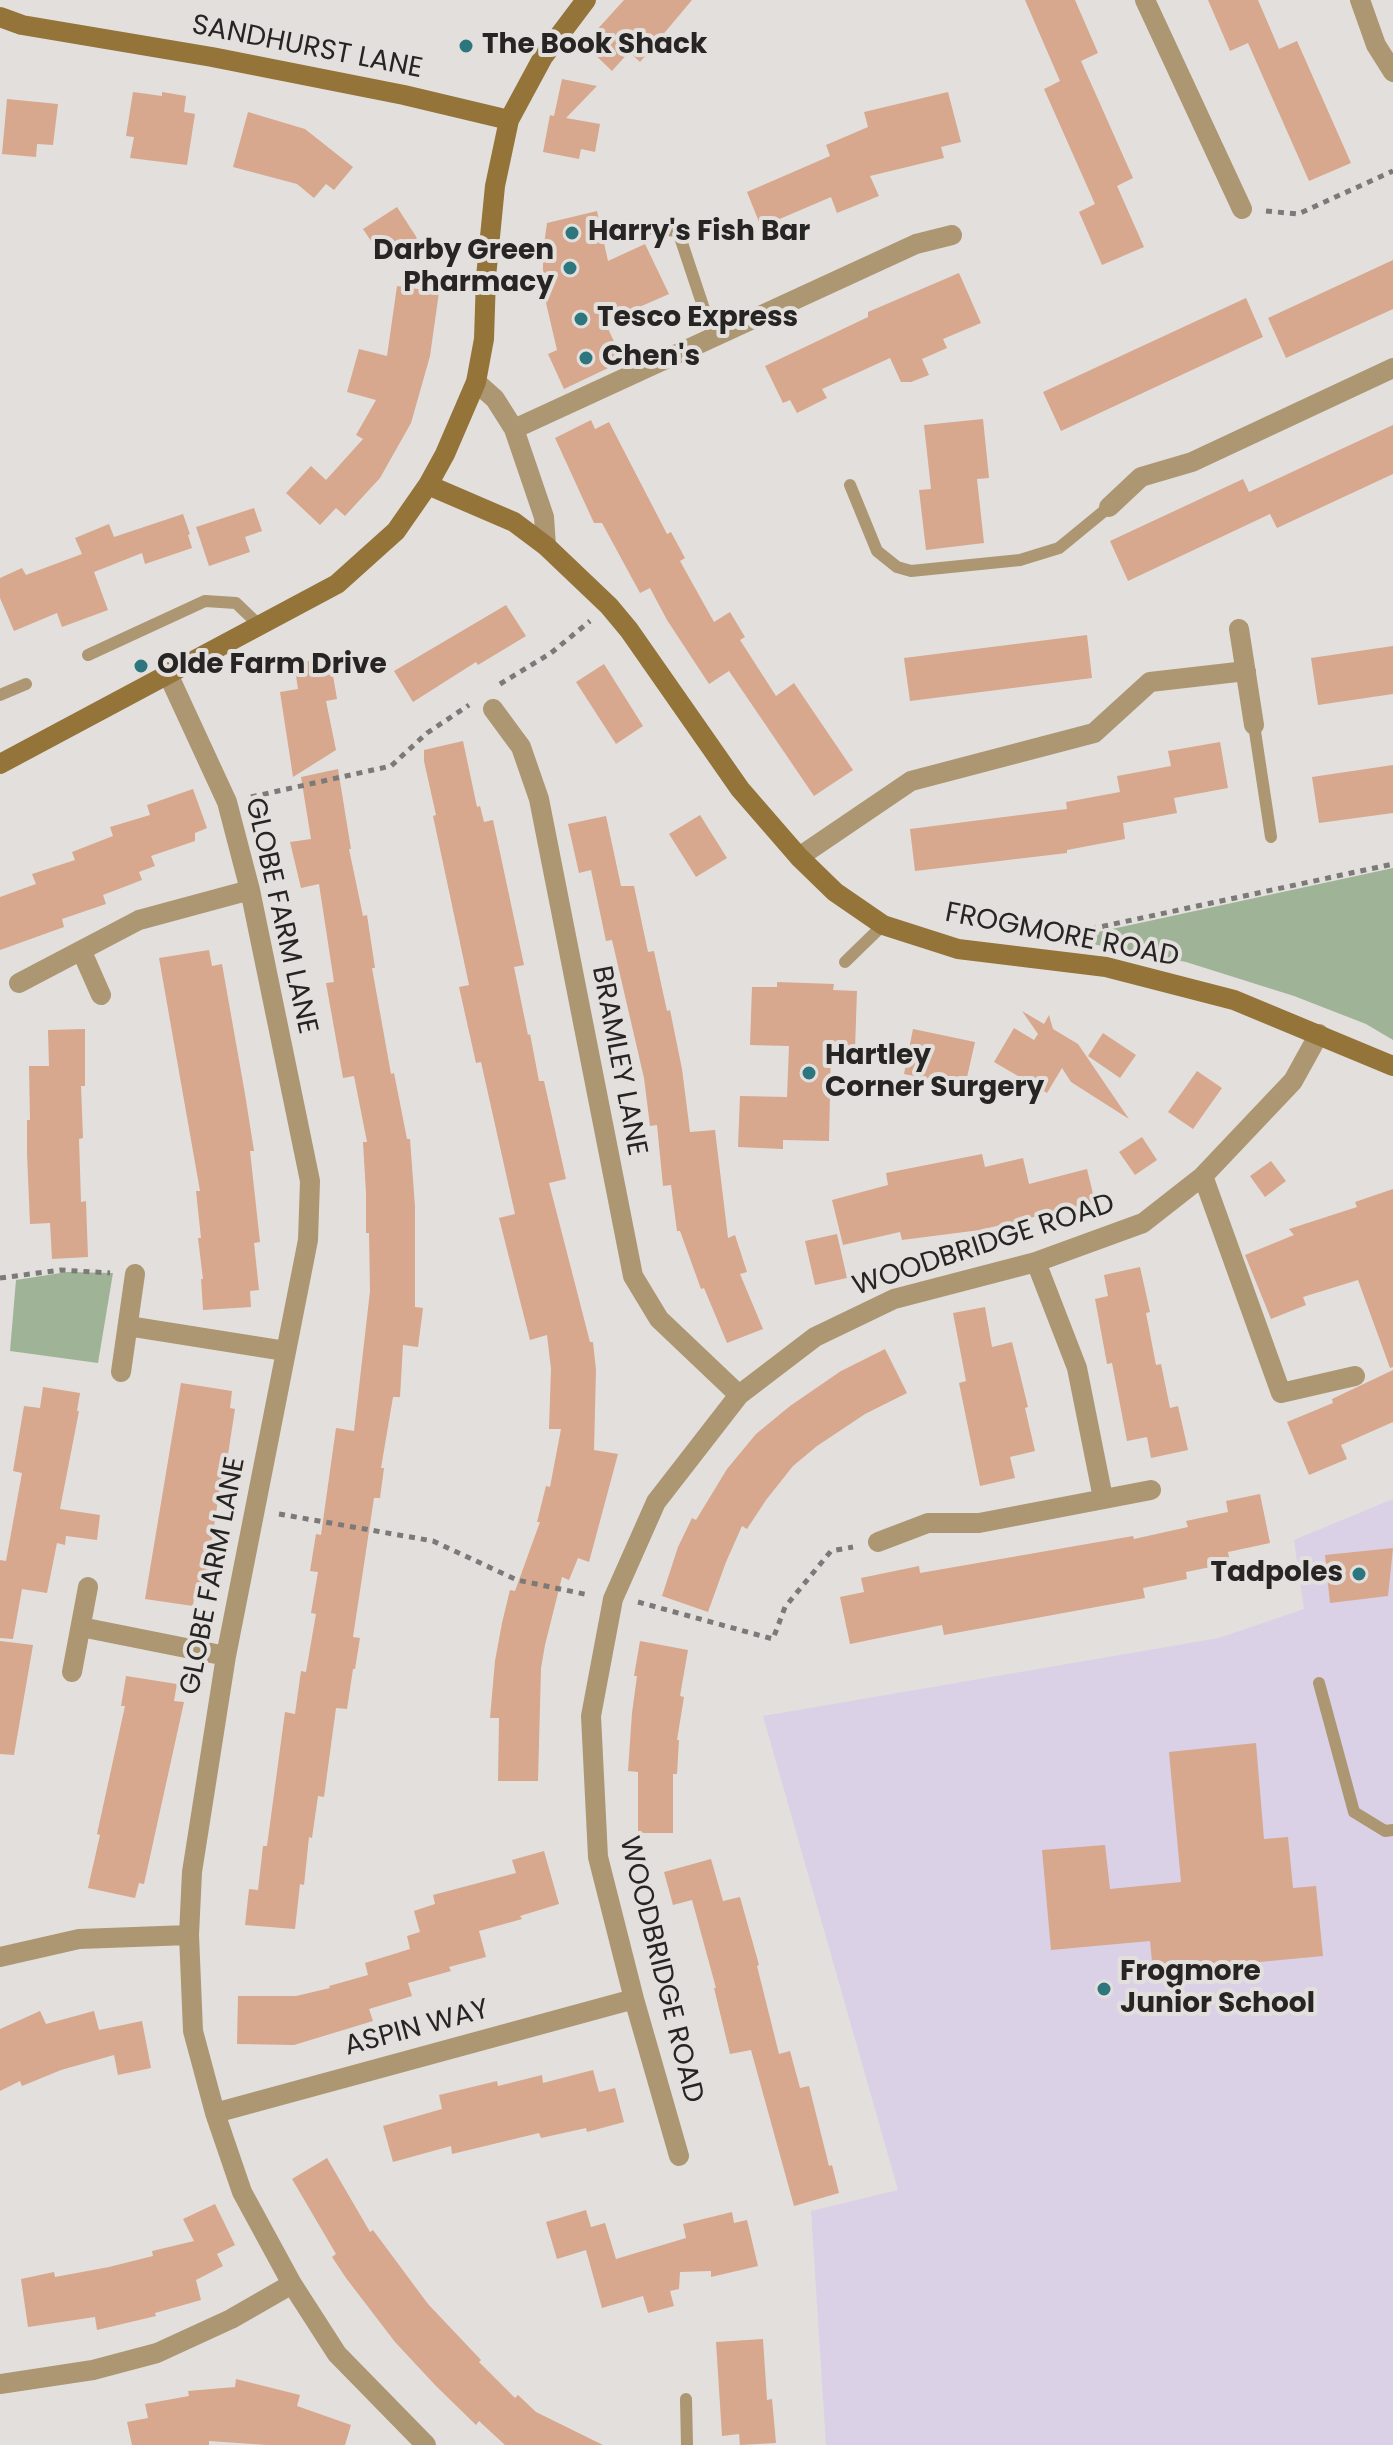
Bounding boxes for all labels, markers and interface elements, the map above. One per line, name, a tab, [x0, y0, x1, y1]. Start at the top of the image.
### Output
street label: SANDHURST LANE	[189, 9, 425, 87]
place label: The Book Shack	[482, 29, 707, 63]
marker: The Book Shack	[457, 37, 475, 55]
place label: Harry's Fish Bar	[588, 216, 810, 250]
marker: Harry's Fish Bar	[563, 224, 581, 242]
place label: Darby Green Pharmacy	[373, 235, 554, 301]
marker: Darby Green Pharmacy	[561, 259, 579, 277]
place label: Tesco Express	[597, 302, 798, 336]
marker: Tesco Express	[572, 310, 590, 328]
place label: Chen's	[602, 341, 700, 375]
marker: Chen's	[577, 349, 595, 367]
place label: Olde Farm Drive	[157, 649, 387, 683]
marker: Olde Farm Drive	[132, 657, 150, 675]
street label: GLOBE FARM LANE	[236, 795, 324, 1037]
street label: FROGMORE ROAD	[942, 897, 1182, 975]
street label: BRAMLEY LANE	[583, 963, 653, 1159]
place label: Hartley Corner Surgery	[825, 1040, 1044, 1106]
marker: Hartley Corner Surgery	[800, 1064, 818, 1082]
street label: WOODBRIDGE ROAD	[849, 1188, 1119, 1304]
street label: GLOBE FARM LANE	[174, 1454, 254, 1698]
place label: Tadpoles	[1210, 1557, 1343, 1591]
marker: Tadpoles	[1350, 1565, 1368, 1583]
street label: WOODBRIDGE ROAD	[611, 1833, 709, 2107]
place label: Frogmore Junior School	[1120, 1956, 1315, 2022]
marker: Frogmore Junior School	[1095, 1980, 1113, 1998]
street label: ASPIN WAY	[341, 1994, 493, 2064]

